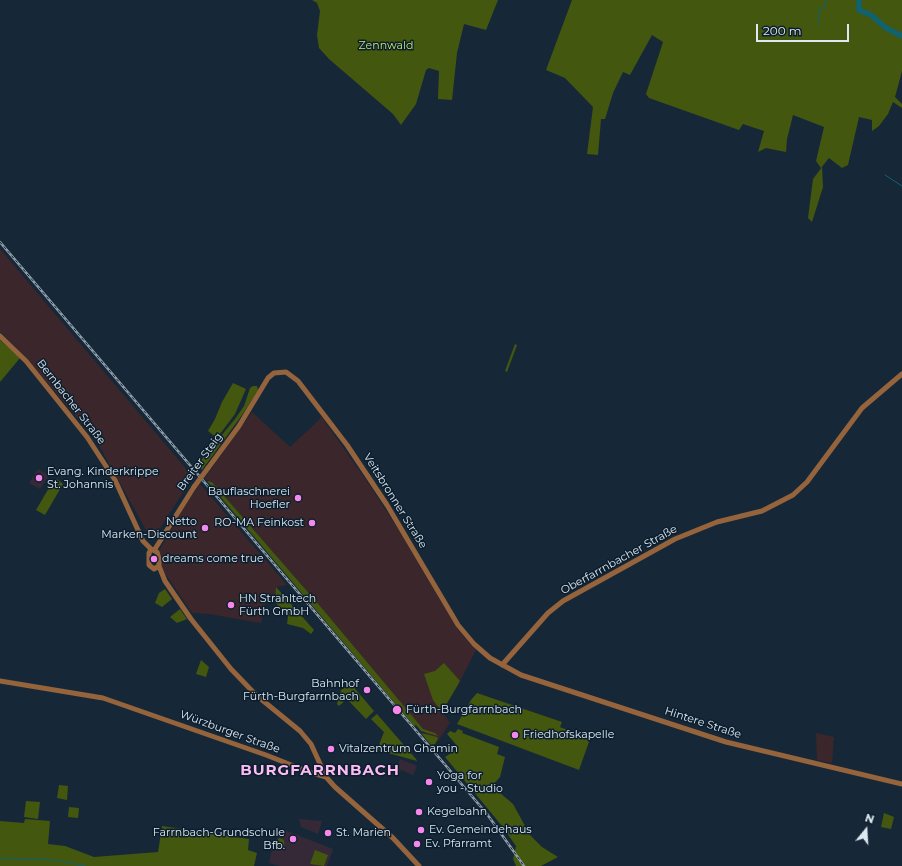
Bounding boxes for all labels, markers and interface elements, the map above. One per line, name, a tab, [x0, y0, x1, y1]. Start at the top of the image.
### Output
scale bar	[758, 16, 851, 42]
text: 200 m	[763, 23, 802, 38]
park label: Zennwald	[359, 39, 413, 53]
street label: Bernbacher Straße	[34, 357, 108, 447]
street label: Breiter Steig	[175, 430, 225, 494]
street label: Veitsbronner Straße	[360, 451, 430, 551]
place label: Evang. Kinderkrippe St. Johannis	[47, 465, 159, 491]
marker: Evang. Kinderkrippe St. Johannis	[34, 473, 44, 483]
place label: Bauflaschnerei Hoefler	[208, 485, 290, 511]
marker: Bauflaschnerei Hoefler	[293, 493, 303, 503]
place label: Netto Marken-Discount	[101, 515, 197, 541]
place label: RO-MA Feinkost	[214, 516, 304, 530]
marker: RO-MA Feinkost	[307, 518, 317, 528]
street label: Oberfarrnbacher Straße	[559, 522, 679, 598]
marker: Netto Marken-Discount	[200, 523, 210, 533]
place label: dreams come true	[162, 552, 264, 566]
marker: dreams come true	[149, 554, 159, 564]
place label: HN Strahltech Fürth GmbH	[239, 592, 316, 618]
marker: HN Strahltech Fürth GmbH	[226, 600, 236, 610]
place label: Bahnhof Fürth-Burgfarrnbach	[243, 677, 359, 703]
marker: Bahnhof Fürth-Burgfarrnbach	[362, 685, 372, 695]
place label: Fürth-Burgfarrnbach	[406, 703, 522, 717]
marker: Fürth-Burgfarrnbach	[391, 704, 403, 716]
street label: Hintere Straße	[663, 704, 743, 742]
street label: Würzburger Straße	[178, 708, 282, 756]
place label: Friedhofskapelle	[523, 728, 614, 742]
marker: Friedhofskapelle	[510, 730, 520, 740]
place label: Vitalzentrum Ghamin	[339, 742, 458, 756]
marker: Vitalzentrum Ghamin	[326, 744, 336, 754]
district label: BURGFARRNBACH	[240, 762, 400, 780]
place label: Yoga for you - Studio	[437, 769, 503, 795]
marker: Yoga for you - Studio	[424, 777, 434, 787]
place label: Kegelbahn	[427, 805, 487, 819]
marker: Kegelbahn	[414, 807, 424, 817]
north arrow	[846, 810, 886, 850]
text: N	[863, 811, 876, 827]
place label: Ev. Gemeindehaus	[429, 823, 532, 837]
marker: Ev. Gemeindehaus	[416, 825, 426, 835]
place label: Farrnbach-Grundschule Bfb.	[153, 826, 285, 852]
place label: St. Marien	[336, 826, 391, 840]
marker: St. Marien	[323, 828, 333, 838]
marker: Farrnbach-Grundschule Bfb.	[288, 834, 298, 844]
place label: Ev. Pfarramt	[425, 837, 492, 851]
marker: Ev. Pfarramt	[412, 839, 422, 849]

